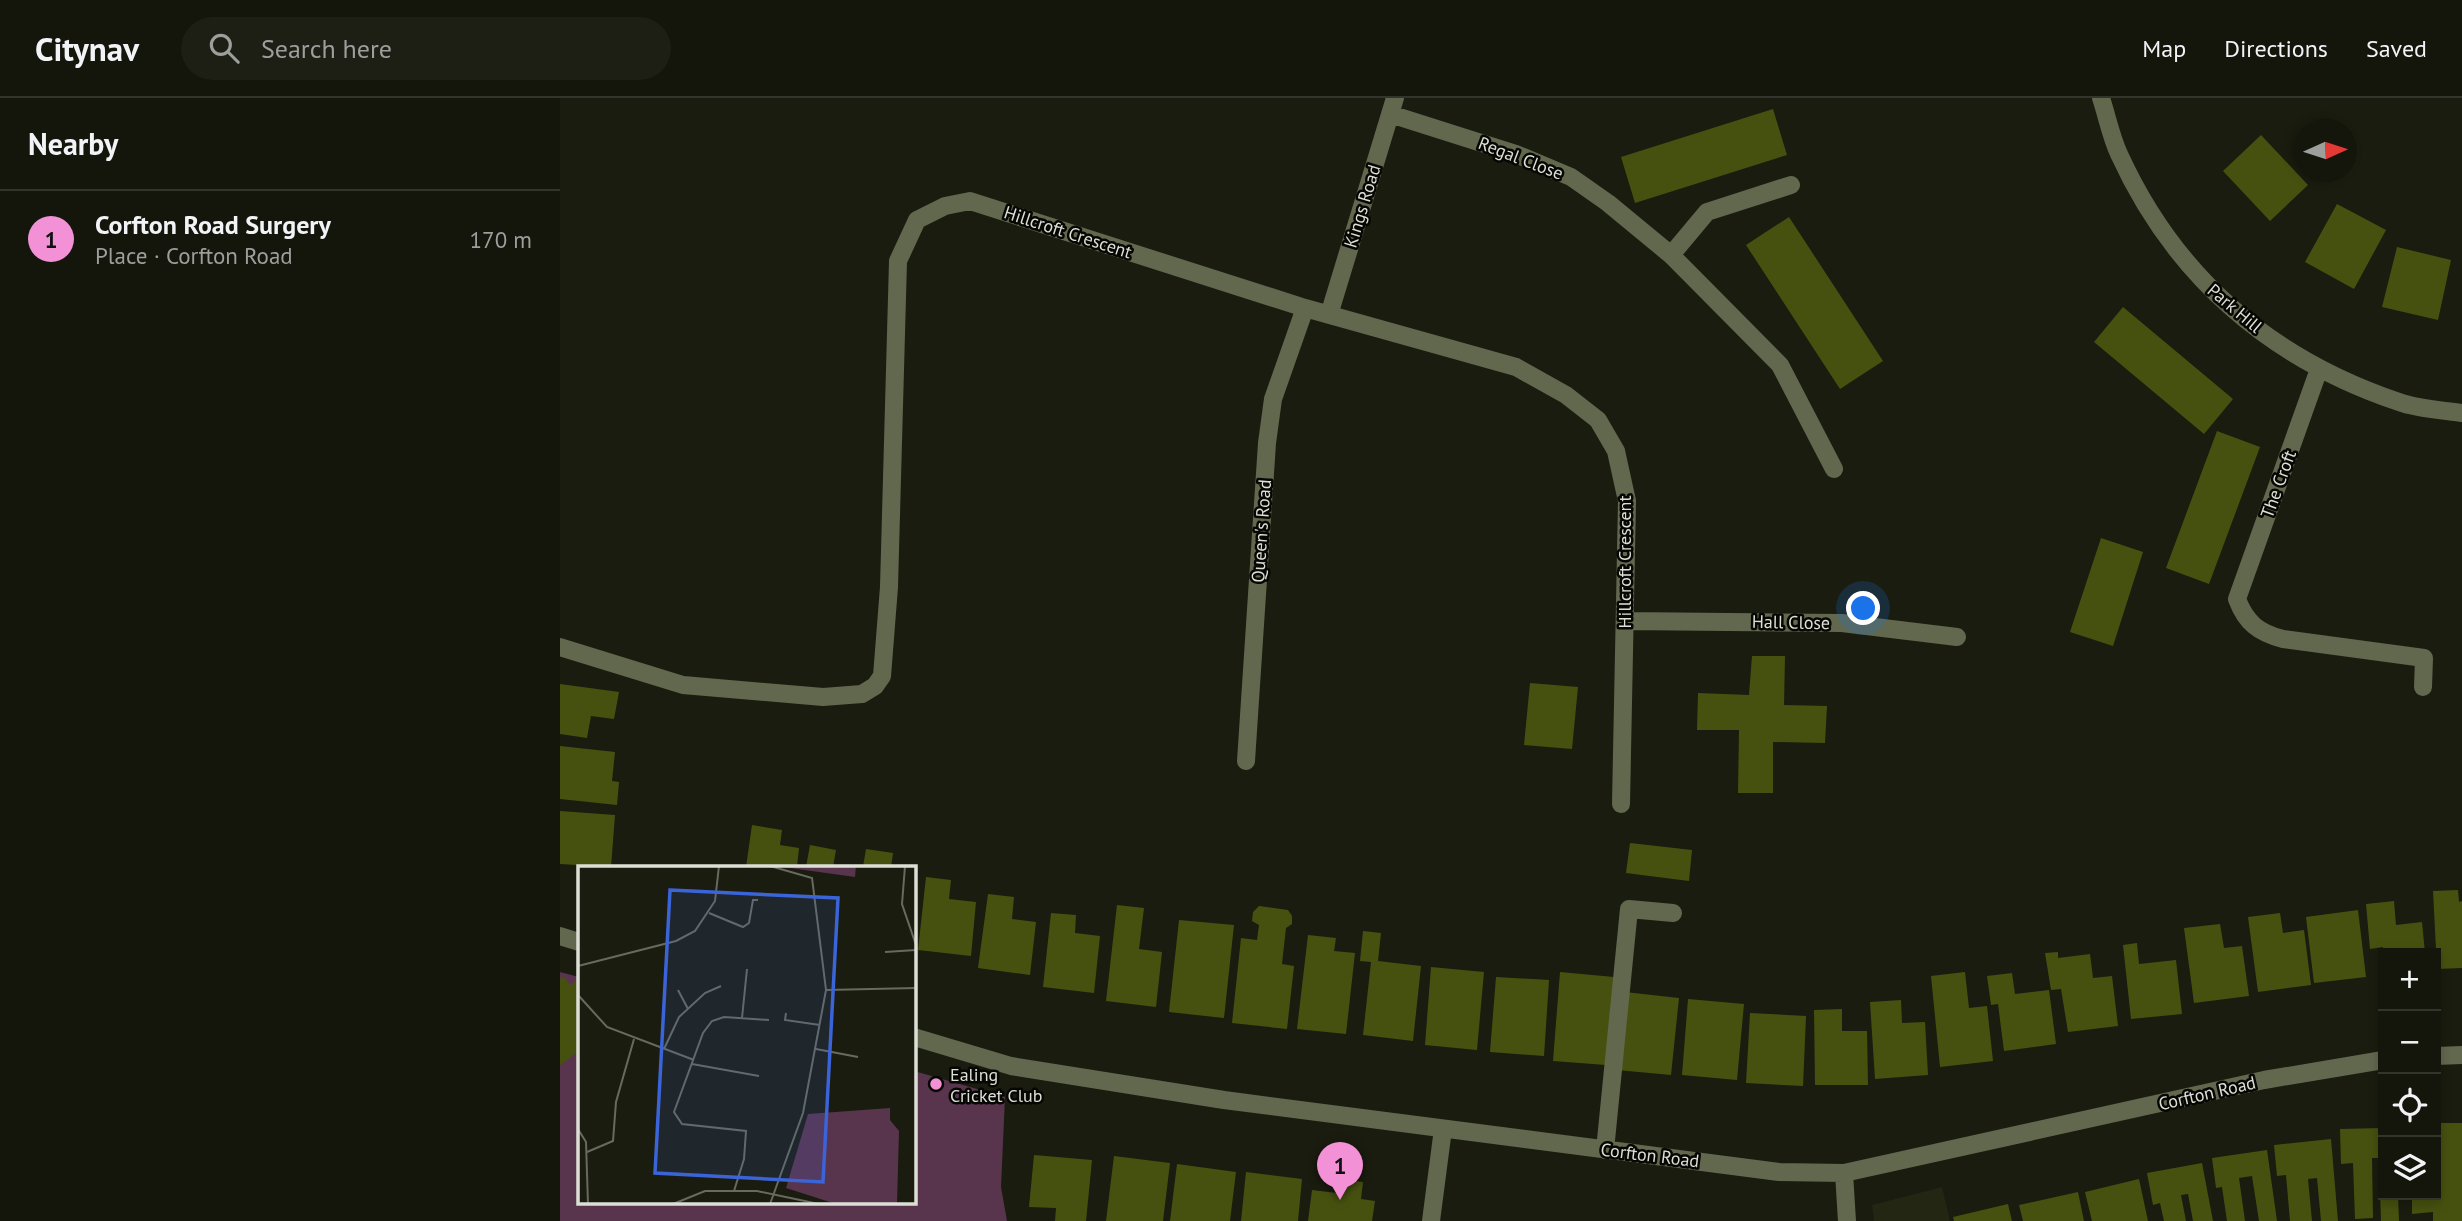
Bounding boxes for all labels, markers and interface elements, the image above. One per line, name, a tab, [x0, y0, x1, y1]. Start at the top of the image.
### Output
search box	[181, 17, 671, 80]
text: Citynav	[35, 27, 139, 70]
icon: search	[205, 29, 243, 67]
text: Search here	[261, 32, 392, 65]
text: Map	[2142, 33, 2186, 64]
text: Directions	[2224, 33, 2328, 64]
text: Saved	[2366, 33, 2427, 64]
north arrow	[2294, 119, 2357, 182]
text: Nearby	[28, 124, 118, 163]
street label: Regal Close	[1475, 131, 1567, 185]
street label: Kings Road	[1338, 162, 1386, 250]
street label: Hillcroft Crescent	[1001, 201, 1135, 263]
text: Corfton Road Surgery	[95, 208, 331, 241]
text: 1	[44, 225, 58, 254]
text: 170 m	[470, 225, 532, 254]
text: Place · Corfton Road	[95, 241, 293, 270]
street label: Park Hill	[2203, 278, 2268, 338]
street label: The Croft	[2255, 447, 2301, 521]
street label: Queen's Road	[1246, 479, 1276, 583]
street label: Hillcroft Crescent	[1613, 495, 1636, 629]
your location	[1846, 591, 1880, 625]
street label: Hall Close	[1752, 610, 1830, 634]
inset map	[578, 866, 915, 1204]
map controls	[2378, 948, 2441, 1200]
button: +	[2378, 948, 2441, 1011]
button: −	[2378, 1011, 2441, 1074]
place label: Ealing Cricket Club	[950, 1063, 1042, 1107]
street label: Corfton Road	[2156, 1071, 2258, 1115]
button: locate	[2378, 1074, 2441, 1137]
marker: Ealing Cricket Club	[928, 1076, 944, 1092]
button: layers	[2378, 1137, 2441, 1200]
street label: Corfton Road	[1599, 1138, 1701, 1172]
pin: 1	[1317, 1142, 1363, 1200]

